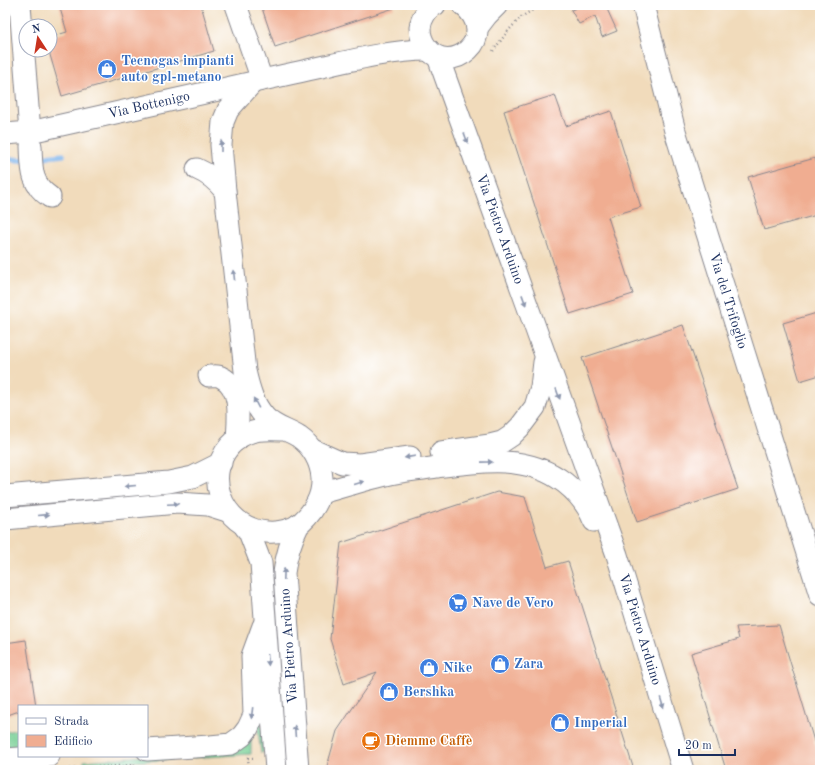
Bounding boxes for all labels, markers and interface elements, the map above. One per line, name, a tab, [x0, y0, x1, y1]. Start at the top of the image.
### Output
north arrow	[18, 18, 58, 58]
text: N	[31, 23, 42, 36]
place label: Tecnogas impianti auto gpl-metano	[121, 54, 234, 84]
shop icon: Tecnogas impianti auto gpl-metano	[96, 58, 118, 80]
street label: Via Bottenigo	[107, 89, 191, 121]
one-way arrow	[463, 132, 469, 144]
one-way arrow	[218, 139, 224, 152]
street label: Via Pietro Arduino	[474, 172, 526, 286]
street label: Via del Trifoglio	[707, 251, 750, 351]
one-way arrow	[231, 269, 237, 281]
one-way arrow	[522, 294, 528, 306]
one-way arrow	[556, 388, 562, 400]
one-way arrow	[252, 397, 259, 409]
one-way arrow	[404, 454, 416, 460]
one-way arrow	[481, 458, 493, 465]
one-way arrow	[352, 479, 365, 485]
one-way arrow	[124, 482, 136, 489]
one-way arrow	[167, 500, 179, 507]
one-way arrow	[38, 512, 50, 518]
one-way arrow	[281, 568, 288, 580]
street label: Via Pietro Arduino	[616, 572, 664, 687]
street label: Via Pietro Arduino	[278, 588, 300, 704]
supermarket icon: Nave de Vero	[447, 592, 469, 614]
place label: Nave de Vero	[472, 596, 554, 610]
shop icon: Zara	[489, 653, 511, 675]
one-way arrow	[265, 654, 272, 667]
shop icon: Nike	[418, 657, 440, 679]
place label: Zara	[514, 657, 543, 671]
place label: Nike	[443, 661, 472, 675]
shop icon: Bershka	[378, 681, 400, 703]
place label: Bershka	[403, 685, 454, 699]
one-way arrow	[659, 697, 665, 709]
legend	[18, 705, 148, 757]
one-way arrow	[249, 706, 256, 719]
shop icon: Imperial	[549, 712, 571, 734]
text: Strada	[54, 716, 89, 728]
place label: Imperial	[574, 716, 627, 730]
one-way arrow	[292, 725, 299, 737]
cafe icon: Diemme Caffè	[360, 730, 382, 752]
scale bar	[679, 731, 735, 757]
place label: Diemme Caffè	[385, 734, 472, 748]
text: Edificio	[54, 736, 93, 748]
text: 20 m	[685, 740, 712, 752]

